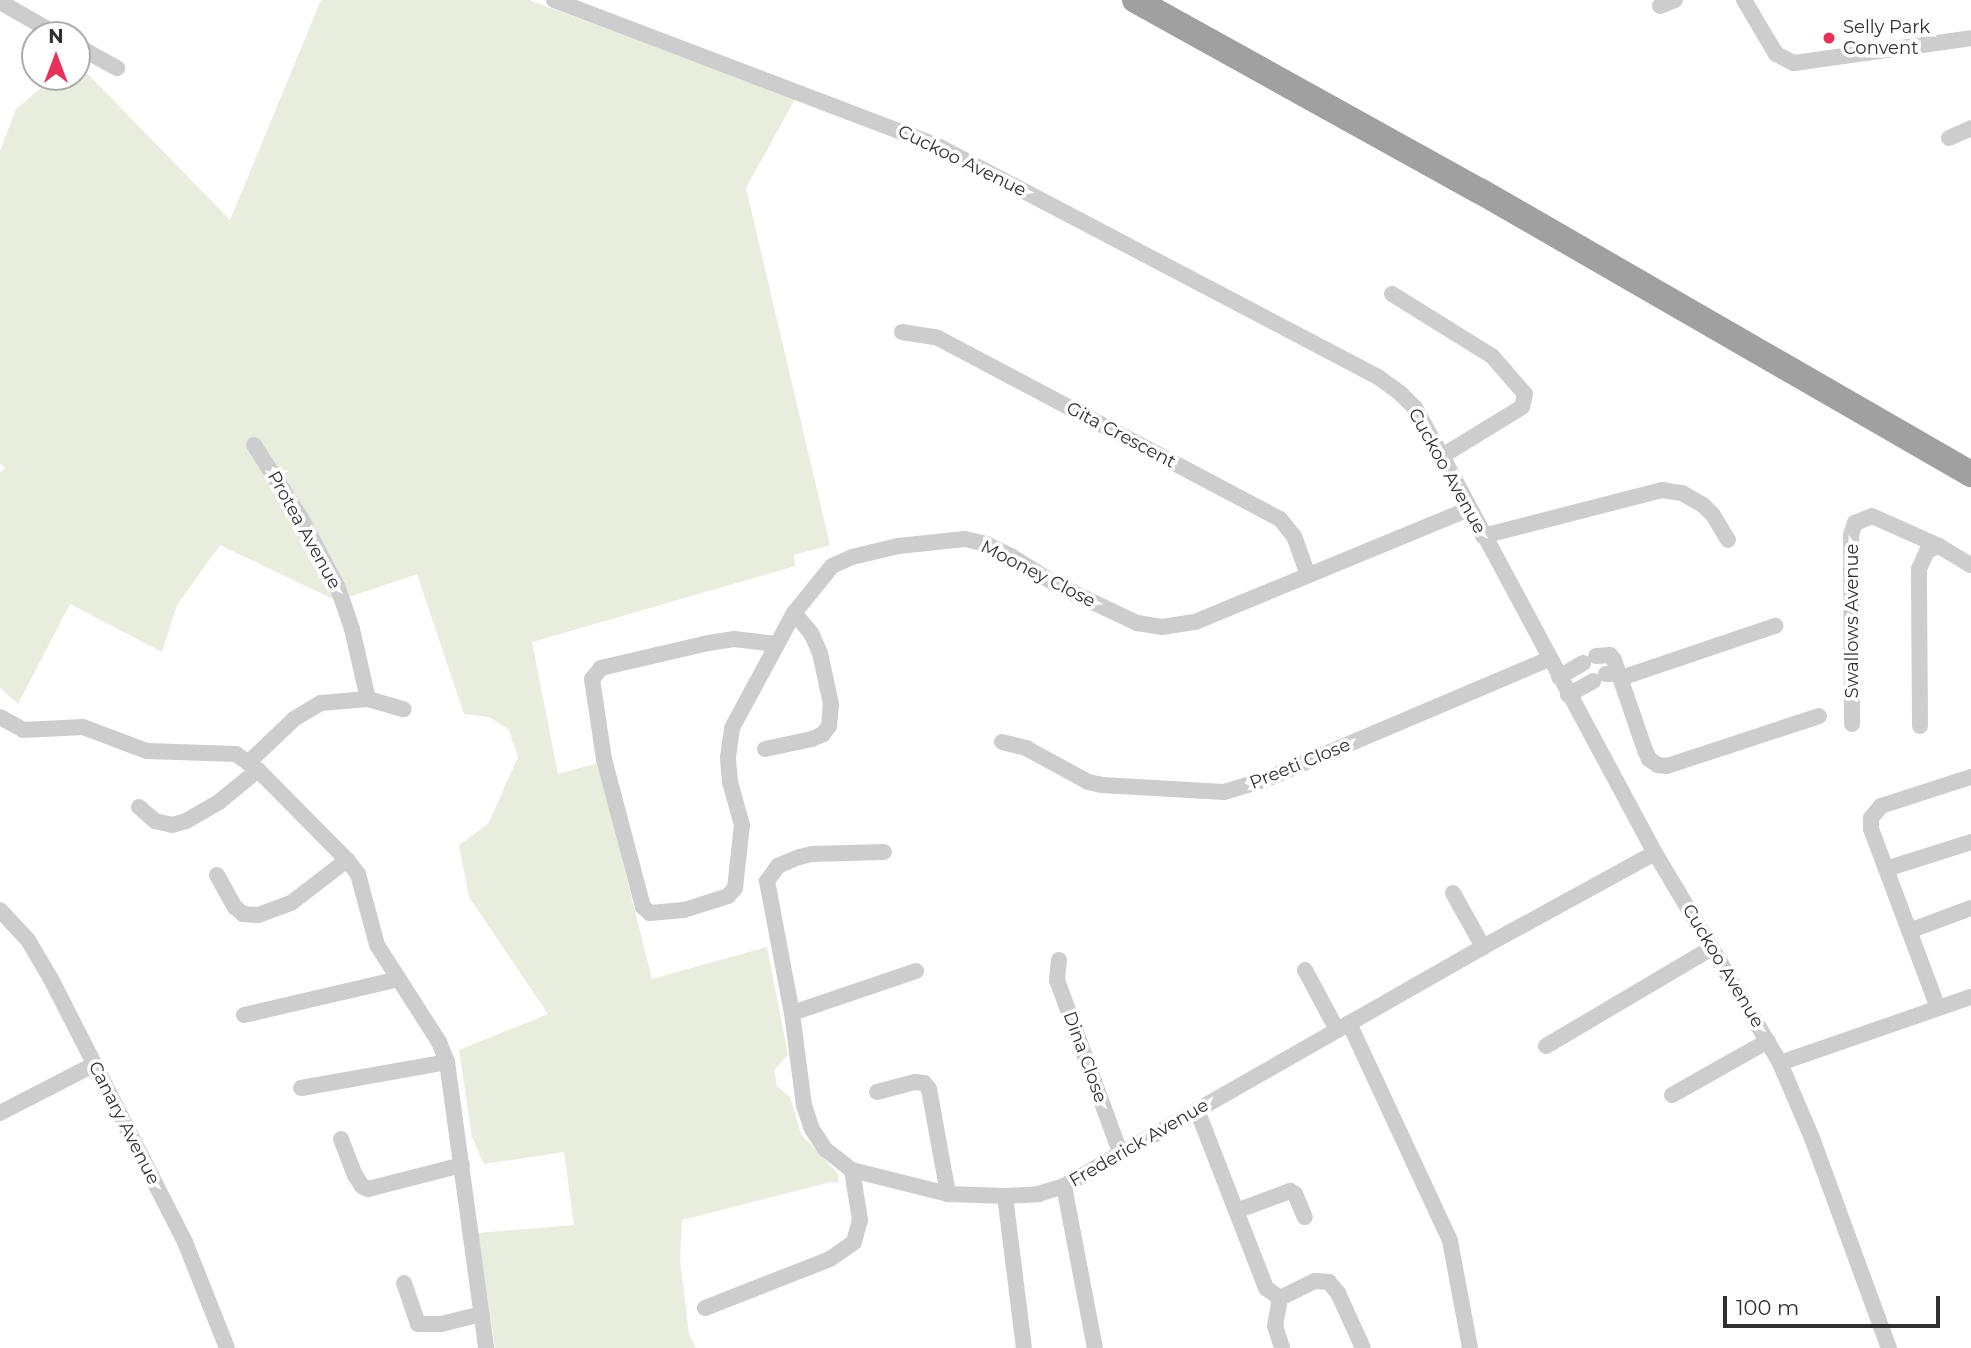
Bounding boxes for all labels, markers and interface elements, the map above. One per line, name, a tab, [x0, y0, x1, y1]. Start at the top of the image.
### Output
place label: Selly Park Convent	[1843, 17, 1930, 60]
north arrow	[21, 21, 91, 91]
text: N	[48, 25, 64, 48]
marker: Selly Park Convent	[1821, 30, 1837, 46]
street label: Cuckoo Avenue	[894, 121, 1030, 201]
street label: Gita Crescent	[1063, 397, 1179, 473]
street label: Cuckoo Avenue	[1404, 404, 1490, 538]
street label: Protea Avenue	[263, 467, 345, 593]
street label: Mooney Close	[977, 536, 1099, 612]
street label: Swallows Avenue	[1841, 544, 1863, 698]
street label: Preeti Close	[1247, 734, 1353, 794]
street label: Cuckoo Avenue	[1678, 900, 1768, 1032]
street label: Dina Close	[1058, 1008, 1112, 1106]
street label: Canary Avenue	[84, 1058, 164, 1188]
street label: Frederick Avenue	[1065, 1094, 1213, 1192]
scale bar	[1726, 1282, 1943, 1326]
text: 100 m	[1736, 1295, 1799, 1320]

